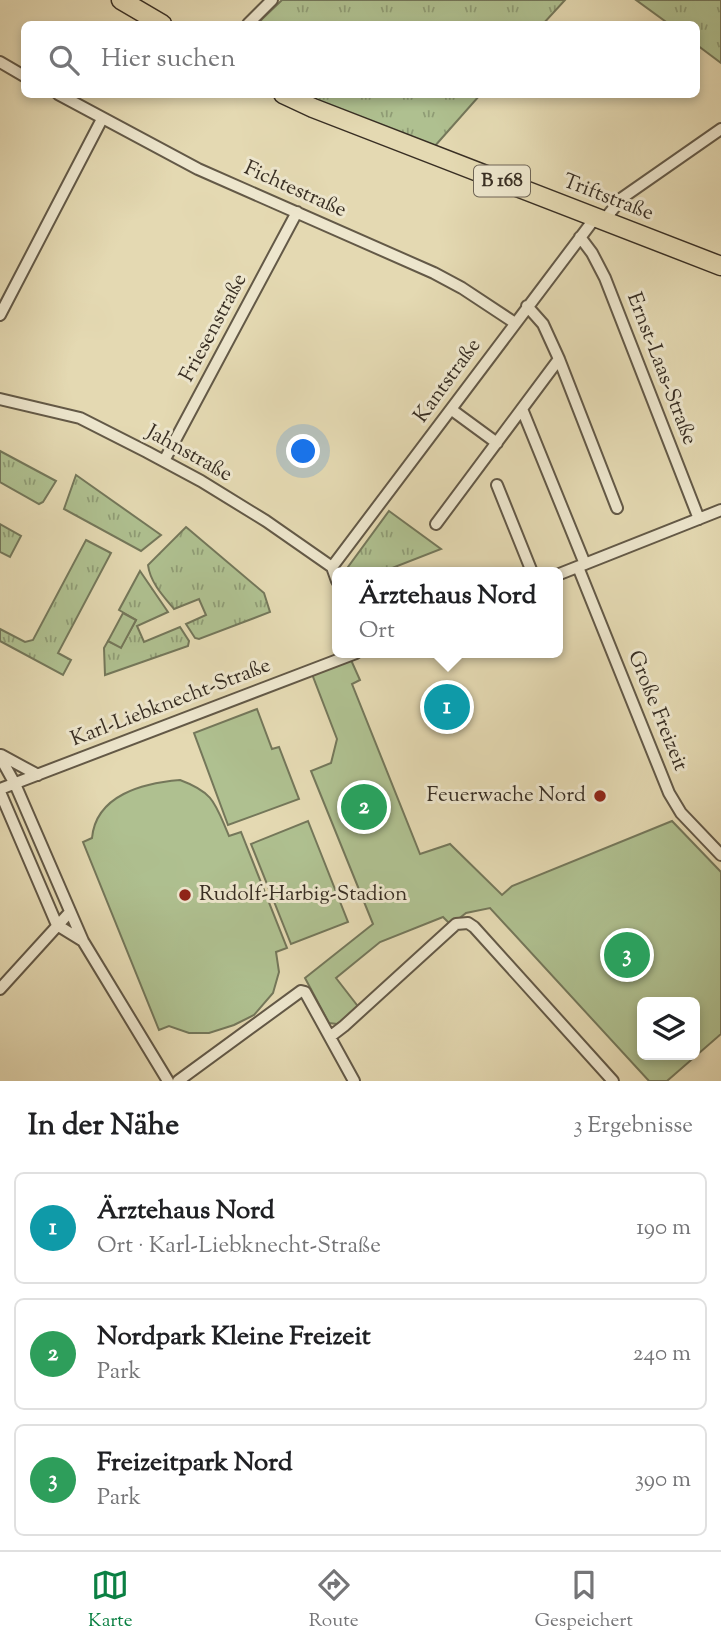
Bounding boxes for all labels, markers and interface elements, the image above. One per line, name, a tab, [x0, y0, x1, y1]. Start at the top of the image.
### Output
search box	[21, 21, 700, 98]
icon: search	[45, 41, 83, 79]
text: Hier suchen	[101, 41, 236, 78]
street label: Fichtestraße	[239, 154, 351, 226]
road number: B 168	[474, 166, 530, 196]
street label: Triftstraße	[558, 167, 658, 229]
street label: Friesenstraße	[173, 268, 255, 388]
street label: Ernst-Laas-Straße	[618, 288, 704, 450]
street label: Kantstraße	[407, 332, 489, 430]
street label: Jahnstraße	[140, 418, 238, 490]
your location	[286, 434, 320, 468]
popup	[332, 567, 563, 658]
text: Ärztehaus Nord	[359, 578, 536, 615]
text: Ort	[359, 615, 395, 648]
street label: Große Freizeit	[619, 646, 695, 776]
street label: Karl-Liebknecht-Straße	[67, 651, 275, 755]
pin: 1	[424, 681, 470, 733]
pin: 2	[341, 781, 387, 833]
place label: Feuerwache Nord	[427, 781, 586, 811]
marker: Feuerwache Nord	[592, 788, 608, 804]
place label: Rudolf-Harbig-Stadion	[199, 880, 407, 910]
marker: Rudolf-Harbig-Stadion	[177, 887, 193, 903]
pin: 3	[604, 929, 650, 981]
map controls	[637, 997, 700, 1060]
button: layers	[637, 997, 700, 1060]
text: In der Nähe	[28, 1105, 179, 1148]
text: 3 Ergebnisse	[573, 1110, 693, 1143]
text: Ärztehaus Nord	[97, 1193, 275, 1230]
text: 1	[49, 1212, 57, 1245]
text: 190 m	[636, 1212, 691, 1245]
text: Ort · Karl-Liebknecht-Straße	[97, 1230, 381, 1263]
text: Nordpark Kleine Freizeit	[97, 1319, 371, 1356]
text: 2	[48, 1338, 58, 1371]
text: 240 m	[633, 1338, 691, 1371]
text: Park	[97, 1356, 141, 1389]
text: Freizeitpark Nord	[97, 1445, 293, 1482]
text: 3	[48, 1464, 58, 1497]
text: 390 m	[635, 1464, 691, 1497]
text: Park	[97, 1482, 141, 1515]
tab: Karte	[88, 1566, 133, 1635]
tab: Route	[309, 1566, 358, 1635]
tab: Gespeichert	[534, 1566, 633, 1635]

